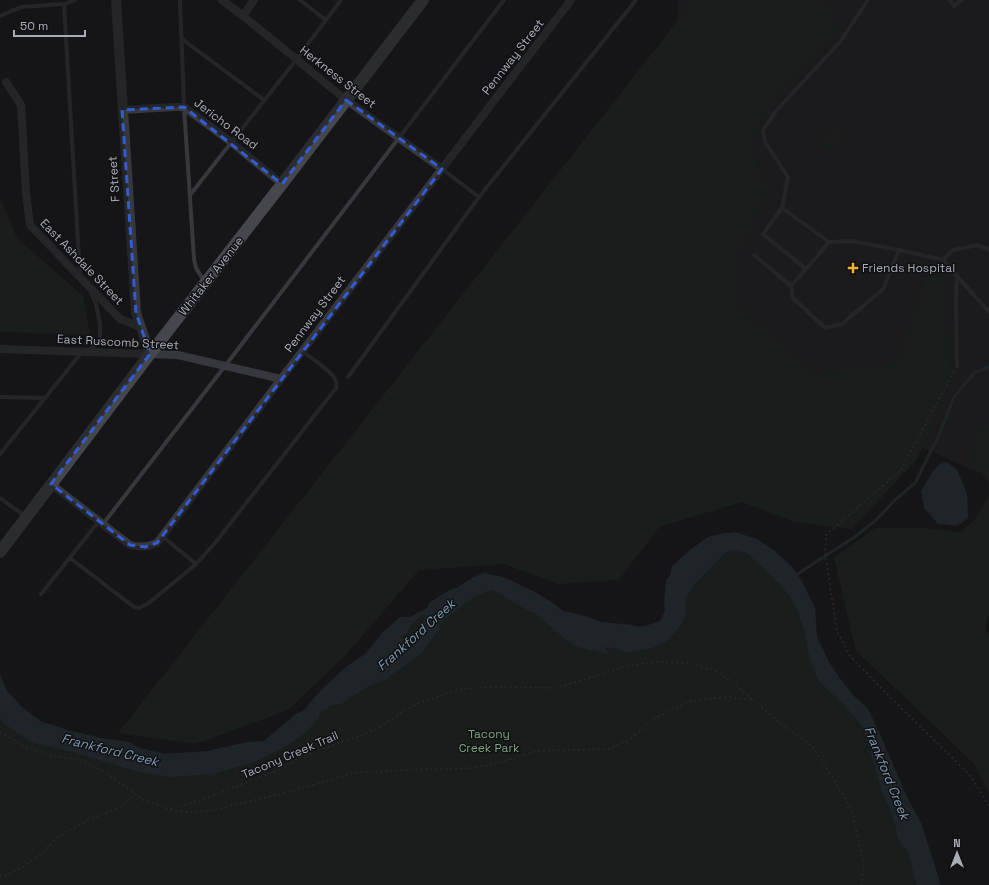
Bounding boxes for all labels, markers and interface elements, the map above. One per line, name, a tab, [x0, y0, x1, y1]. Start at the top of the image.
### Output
scale bar	[14, 12, 85, 38]
street label: Pennway Street	[478, 16, 548, 98]
text: 50 m	[20, 18, 48, 34]
street label: Herkness Street	[296, 42, 380, 112]
street label: Jericho Road	[191, 95, 261, 153]
street label: F Street	[104, 155, 124, 203]
street label: East Ashdale Street	[37, 215, 127, 309]
street label: Whitaker Avenue	[175, 233, 247, 319]
place label: Friends Hospital	[862, 260, 955, 276]
marker: Friends Hospital	[847, 262, 859, 274]
street label: Pennway Street	[281, 272, 349, 356]
street label: East Ruscomb Street	[57, 331, 179, 353]
water label: Frankford Creek	[373, 594, 460, 675]
water label: Frankford Creek	[861, 724, 914, 824]
park label: Tacony Creek Park	[459, 726, 520, 756]
street label: Tacony Creek Trail	[239, 727, 341, 783]
water label: Frankford Creek	[60, 730, 162, 771]
north arrow	[937, 833, 977, 873]
text: N	[953, 836, 961, 850]

